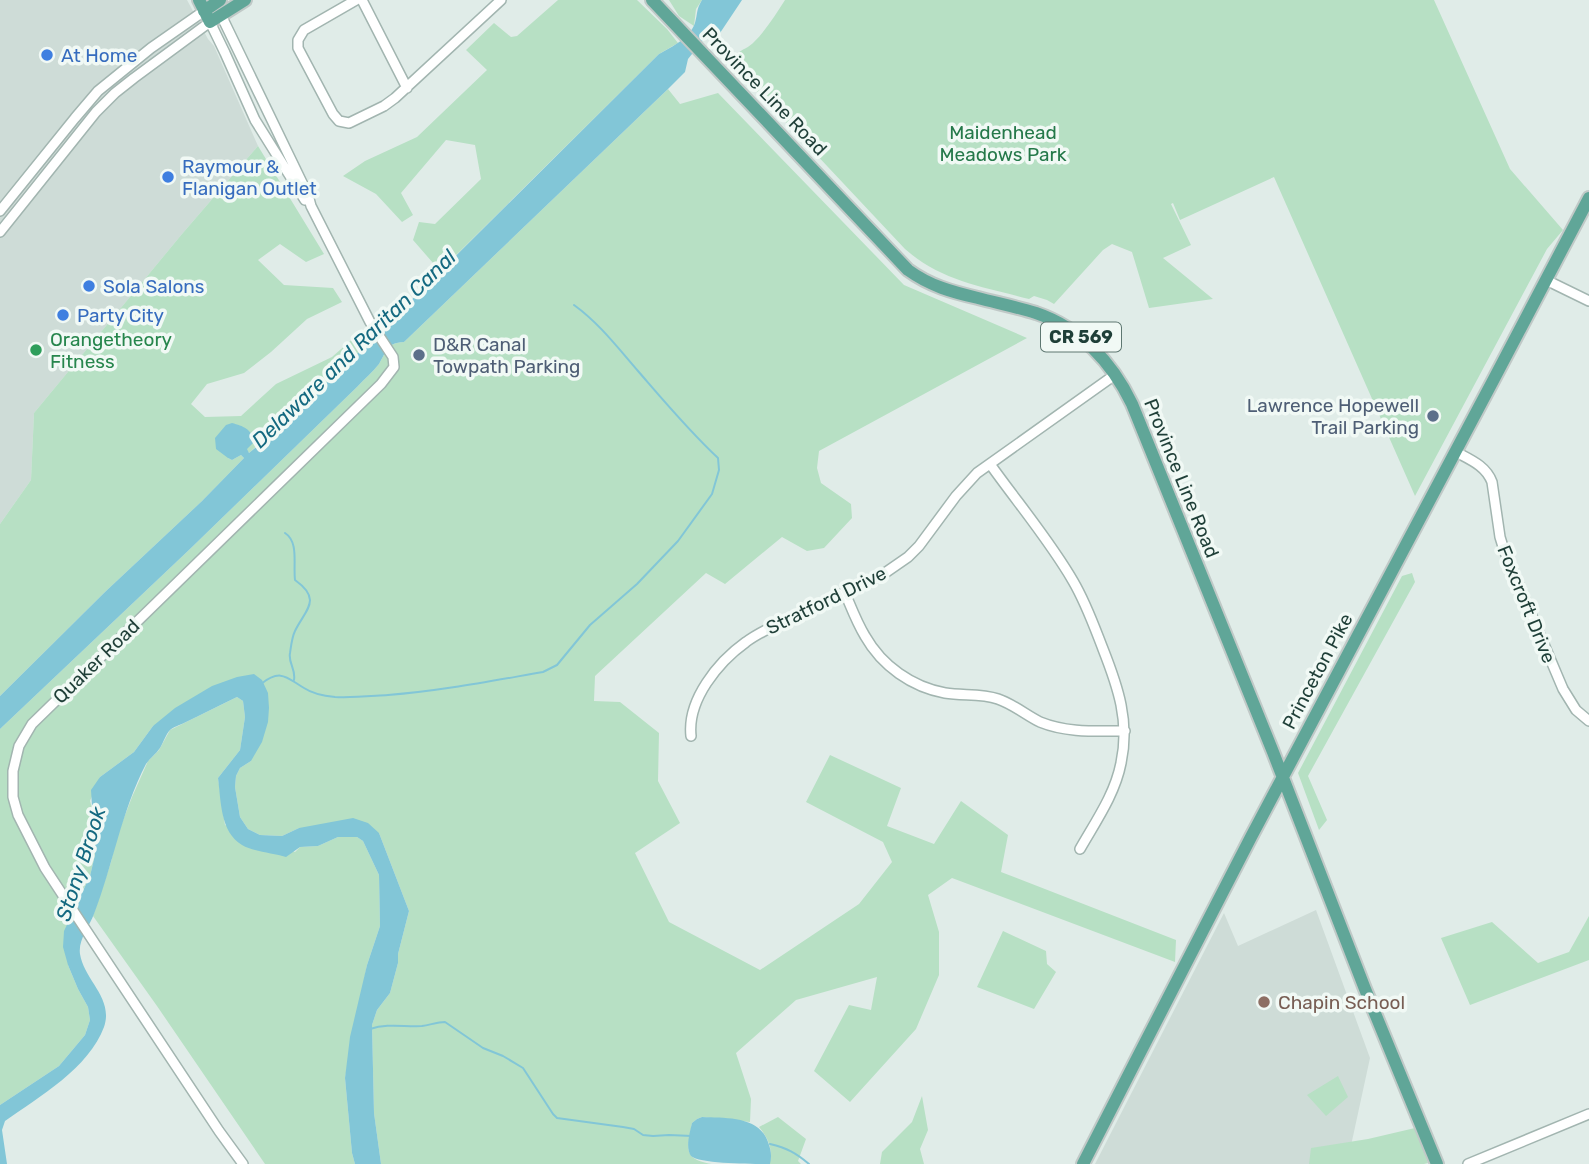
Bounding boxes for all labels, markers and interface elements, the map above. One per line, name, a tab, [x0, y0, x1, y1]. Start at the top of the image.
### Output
street label: Province Line Road	[698, 22, 832, 160]
place label: At Home	[61, 44, 137, 67]
marker: At Home	[39, 47, 55, 63]
park label: Maidenhead Meadows Park	[939, 121, 1067, 166]
place label: Raymour & Flanigan Outlet	[182, 155, 317, 200]
marker: Raymour & Flanigan Outlet	[160, 169, 176, 185]
water label: Delaware and Raritan Canal	[246, 244, 462, 453]
place label: Sola Salons	[103, 275, 205, 298]
marker: Sola Salons	[81, 278, 97, 294]
place label: Party City	[77, 304, 164, 327]
marker: Party City	[55, 307, 71, 323]
road number: CR 569	[1041, 323, 1121, 352]
place label: Orangetheory Fitness	[50, 328, 172, 373]
place label: D&R Canal Towpath Parking	[433, 333, 580, 378]
marker: Orangetheory Fitness	[28, 342, 44, 358]
marker: D&R Canal Towpath Parking	[411, 347, 427, 363]
place label: Lawrence Hopewell Trail Parking	[1247, 394, 1419, 439]
street label: Province Line Road	[1139, 395, 1224, 561]
marker: Lawrence Hopewell Trail Parking	[1425, 408, 1441, 424]
street label: Foxcroft Drive	[1492, 542, 1561, 666]
street label: Stratford Drive	[762, 561, 890, 639]
street label: Princeton Pike	[1277, 609, 1358, 733]
street label: Quaker Road	[48, 614, 144, 708]
water label: Stony Brook	[50, 803, 111, 924]
place label: Chapin School	[1278, 991, 1405, 1014]
marker: Chapin School	[1256, 994, 1272, 1010]

